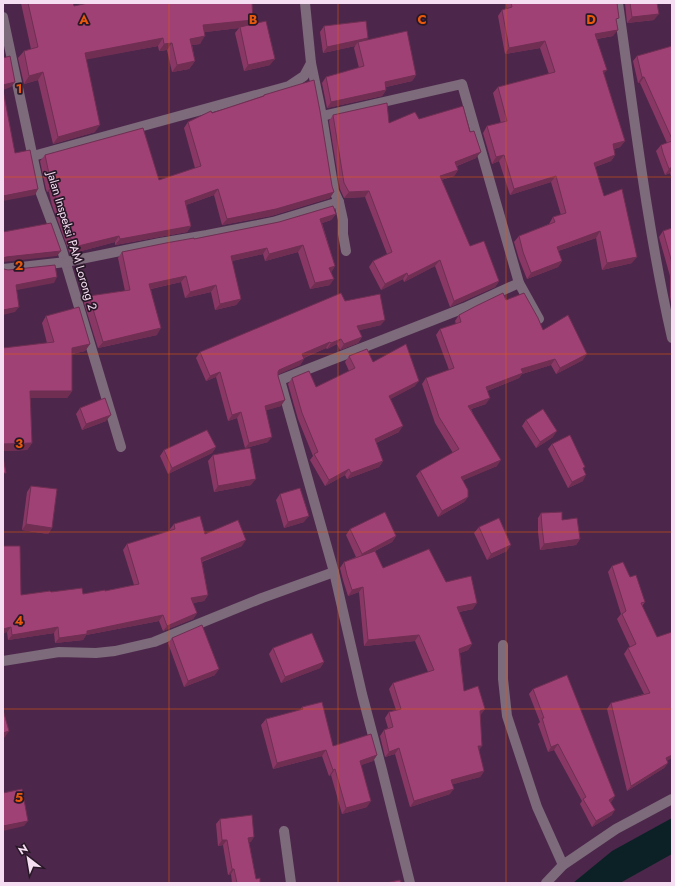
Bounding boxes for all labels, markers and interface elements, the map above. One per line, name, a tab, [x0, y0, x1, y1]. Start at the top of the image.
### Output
text: A	[78, 10, 89, 29]
text: B	[249, 10, 258, 29]
text: C	[417, 10, 427, 29]
text: D	[586, 10, 596, 29]
text: 1	[16, 79, 22, 98]
street label: Jalan Inspeksi PAM Lorong 2	[42, 168, 102, 313]
text: 2	[15, 256, 23, 275]
text: 3	[15, 434, 23, 453]
text: 4	[14, 611, 24, 630]
text: 5	[15, 788, 23, 807]
north arrow	[8, 838, 48, 878]
text: N	[15, 840, 31, 859]

